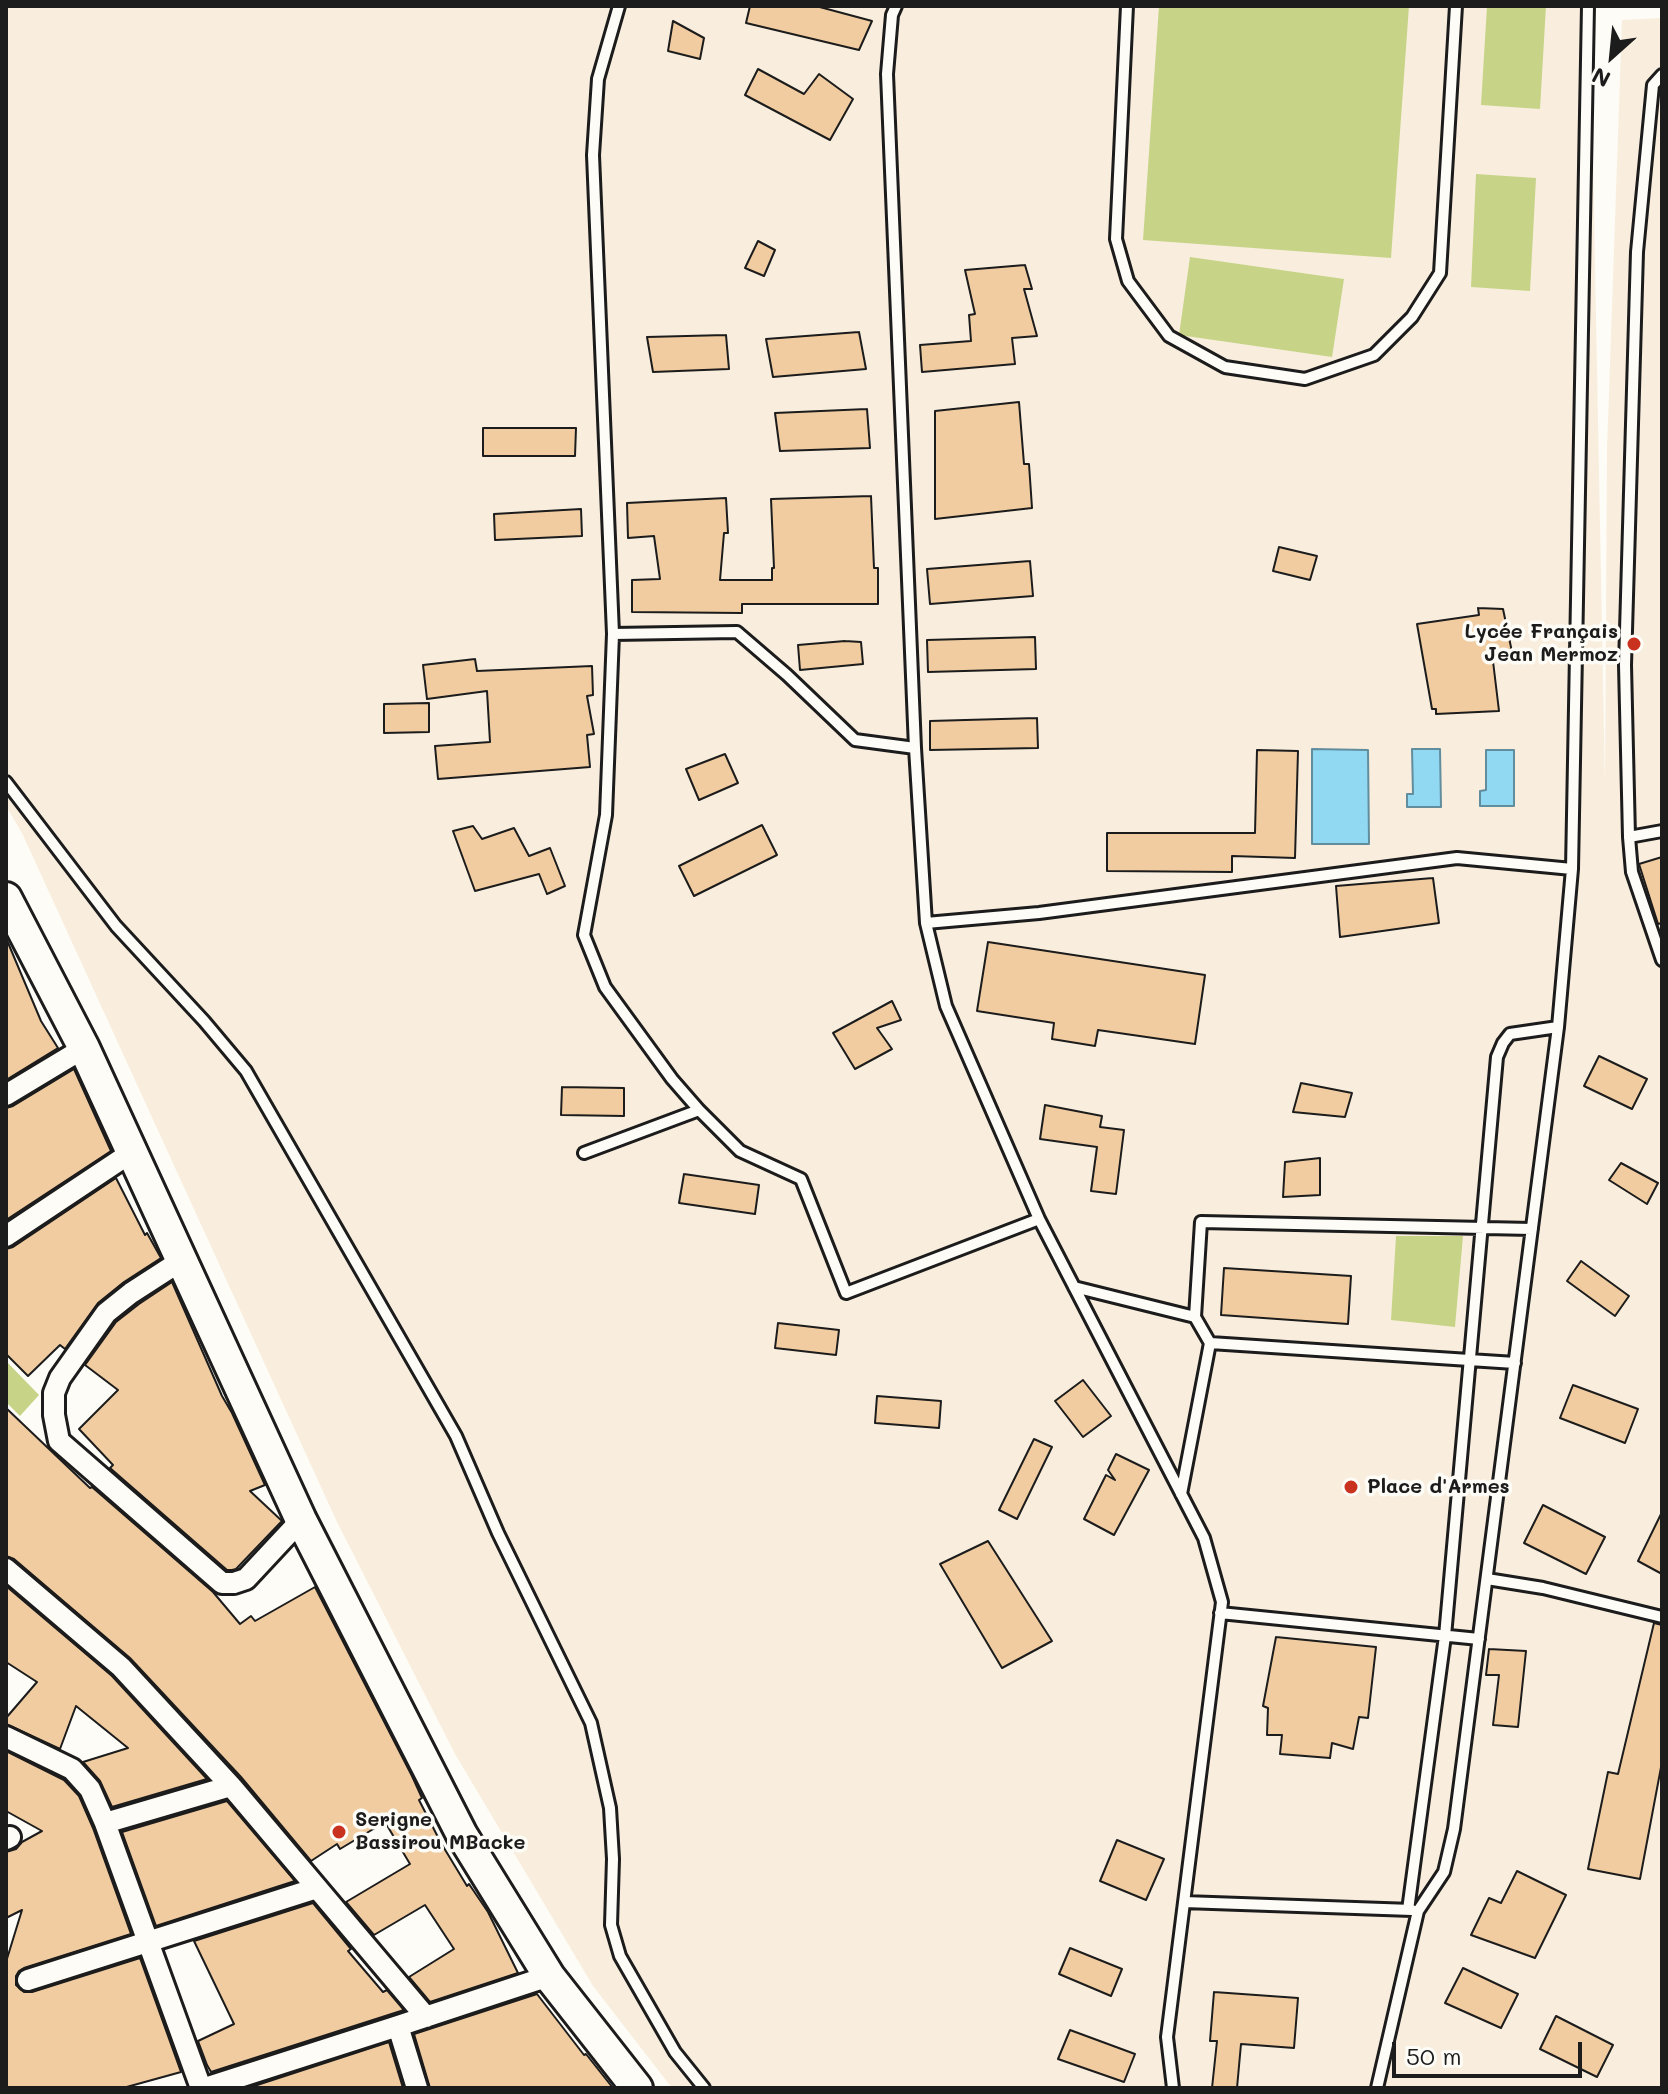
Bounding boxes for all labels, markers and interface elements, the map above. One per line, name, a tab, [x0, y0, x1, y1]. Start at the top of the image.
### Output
north arrow	[1572, 16, 1652, 96]
text: N	[1587, 61, 1615, 95]
place label: Lycée Français Jean Mermoz	[1464, 620, 1618, 667]
marker: Lycée Français Jean Mermoz	[1625, 635, 1643, 653]
place label: Place d'Armes	[1367, 1475, 1510, 1499]
marker: Place d'Armes	[1342, 1478, 1360, 1496]
place label: Serigne Bassirou MBacke	[355, 1808, 525, 1855]
marker: Serigne Bassirou MBacke	[330, 1823, 348, 1841]
scale bar	[1396, 2026, 1586, 2076]
text: 50 m	[1406, 2040, 1462, 2071]

